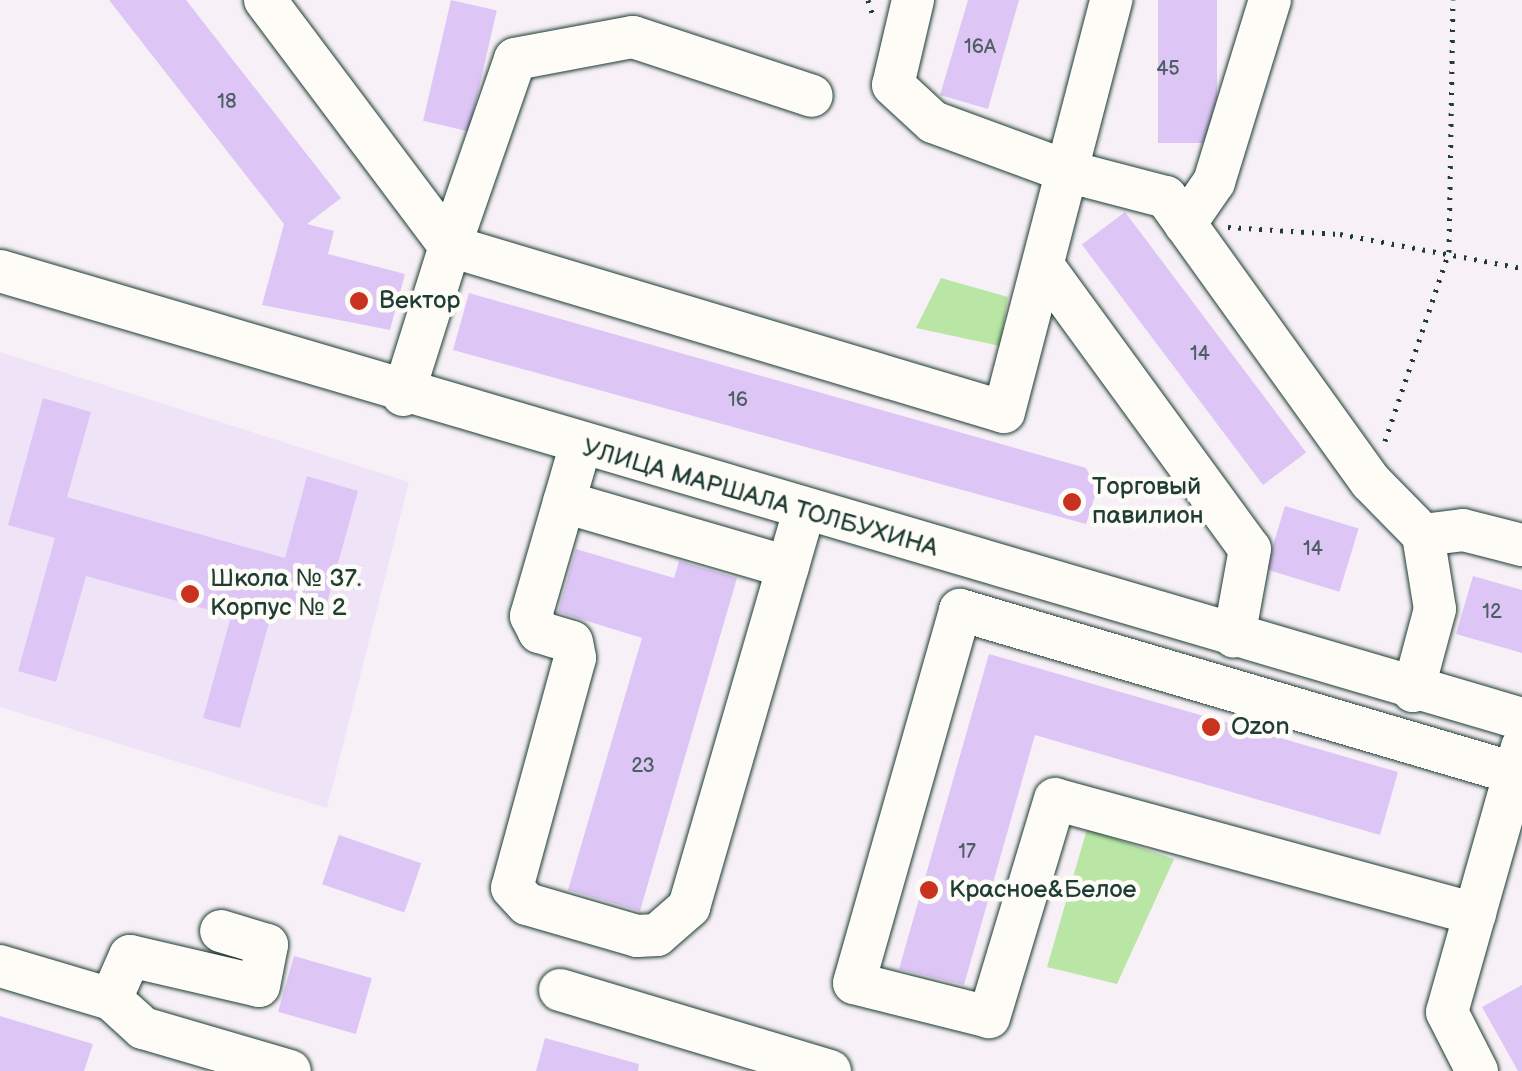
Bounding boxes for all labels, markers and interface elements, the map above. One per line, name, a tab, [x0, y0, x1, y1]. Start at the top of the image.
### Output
house number: 16А	[964, 35, 996, 59]
house number: 45	[1156, 57, 1180, 81]
house number: 18	[217, 90, 237, 114]
place label: Вектор	[379, 286, 460, 316]
marker: Вектор	[348, 290, 370, 312]
house number: 14	[1190, 342, 1210, 366]
house number: 16	[728, 388, 748, 412]
street label: УЛИЦА МАРШАЛА ТОЛБУХИНА	[579, 434, 941, 564]
place label: Торговый павилион	[1092, 473, 1204, 532]
marker: Торговый павилион	[1061, 491, 1083, 513]
house number: 14	[1303, 537, 1323, 561]
place label: Школа № 37. Корпус № 2	[210, 565, 362, 624]
marker: Школа № 37. Корпус № 2	[179, 583, 201, 605]
house number: 12	[1482, 600, 1502, 624]
place label: Ozon	[1231, 712, 1290, 742]
marker: Ozon	[1200, 716, 1222, 738]
house number: 23	[631, 754, 655, 778]
house number: 17	[958, 840, 976, 864]
place label: Красное&Белое	[949, 875, 1136, 905]
marker: Красное&Белое	[918, 879, 940, 901]

